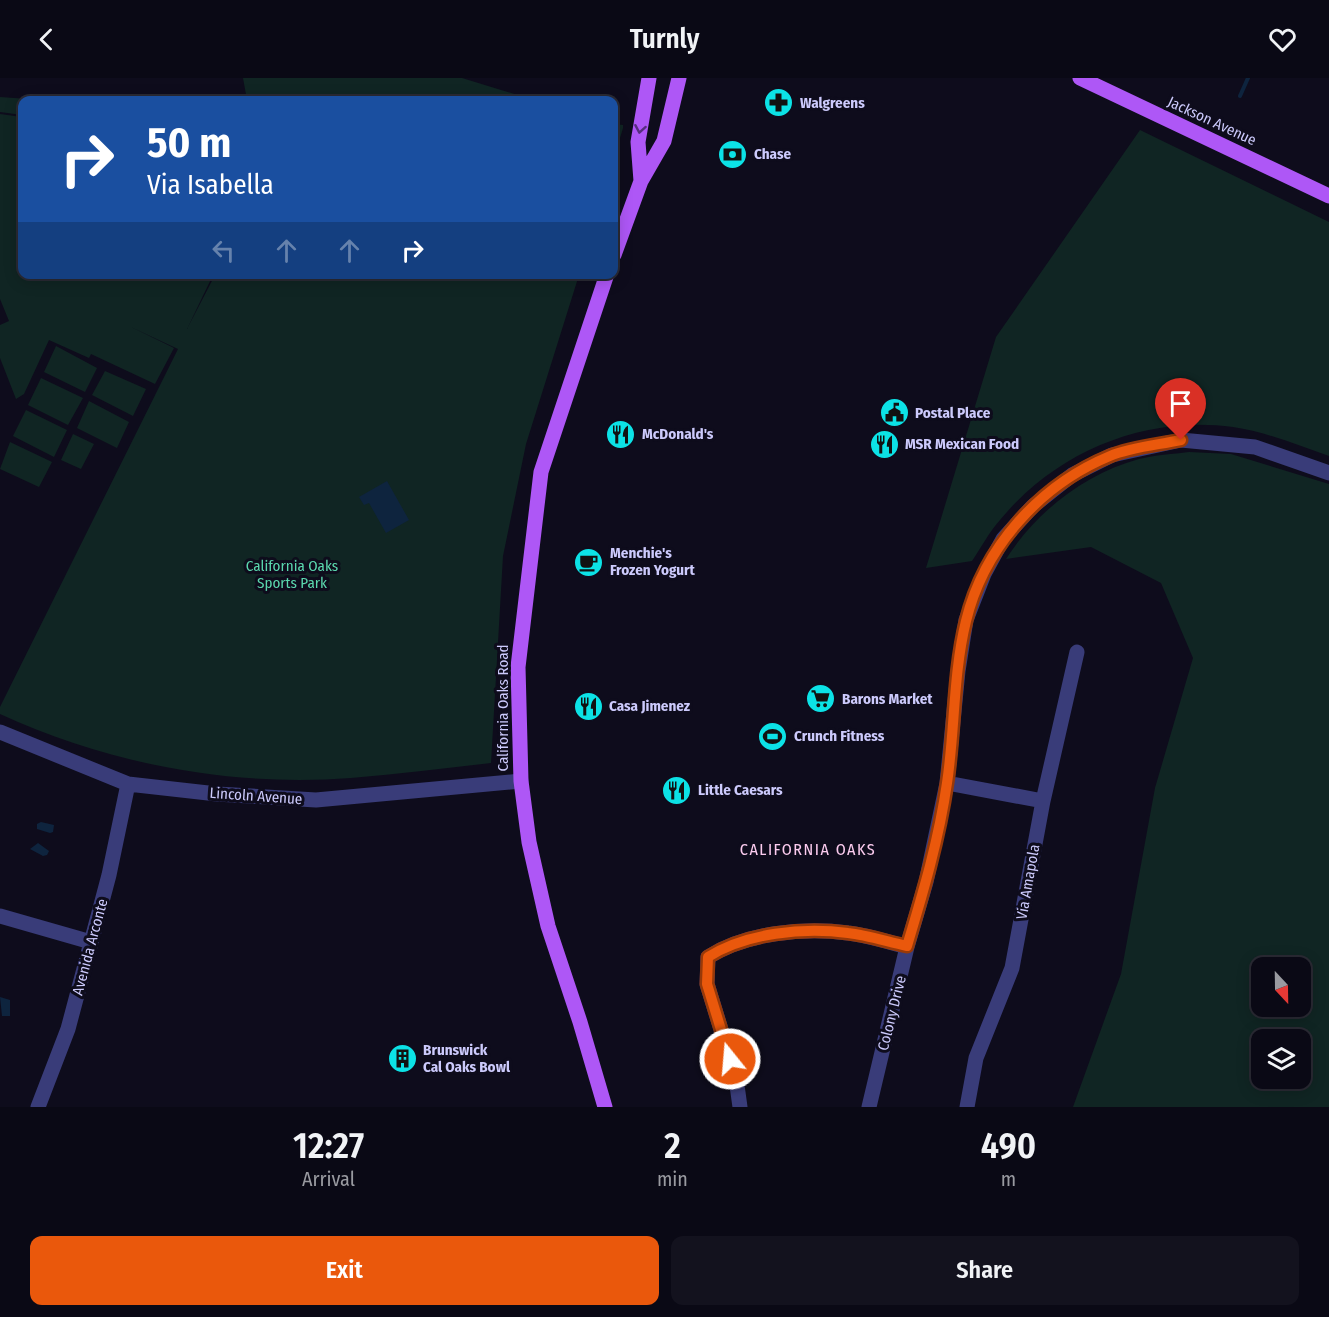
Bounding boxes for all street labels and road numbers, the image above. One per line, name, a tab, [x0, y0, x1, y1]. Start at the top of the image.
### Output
street label: Jackson Avenue	[1165, 93, 1259, 149]
street label: California Oaks Road	[494, 644, 512, 772]
street label: Lincoln Avenue	[209, 784, 303, 808]
street label: Via Amapola	[1013, 843, 1043, 921]
street label: Avenida Arconte	[68, 897, 112, 997]
street label: Colony Drive	[874, 974, 910, 1052]

